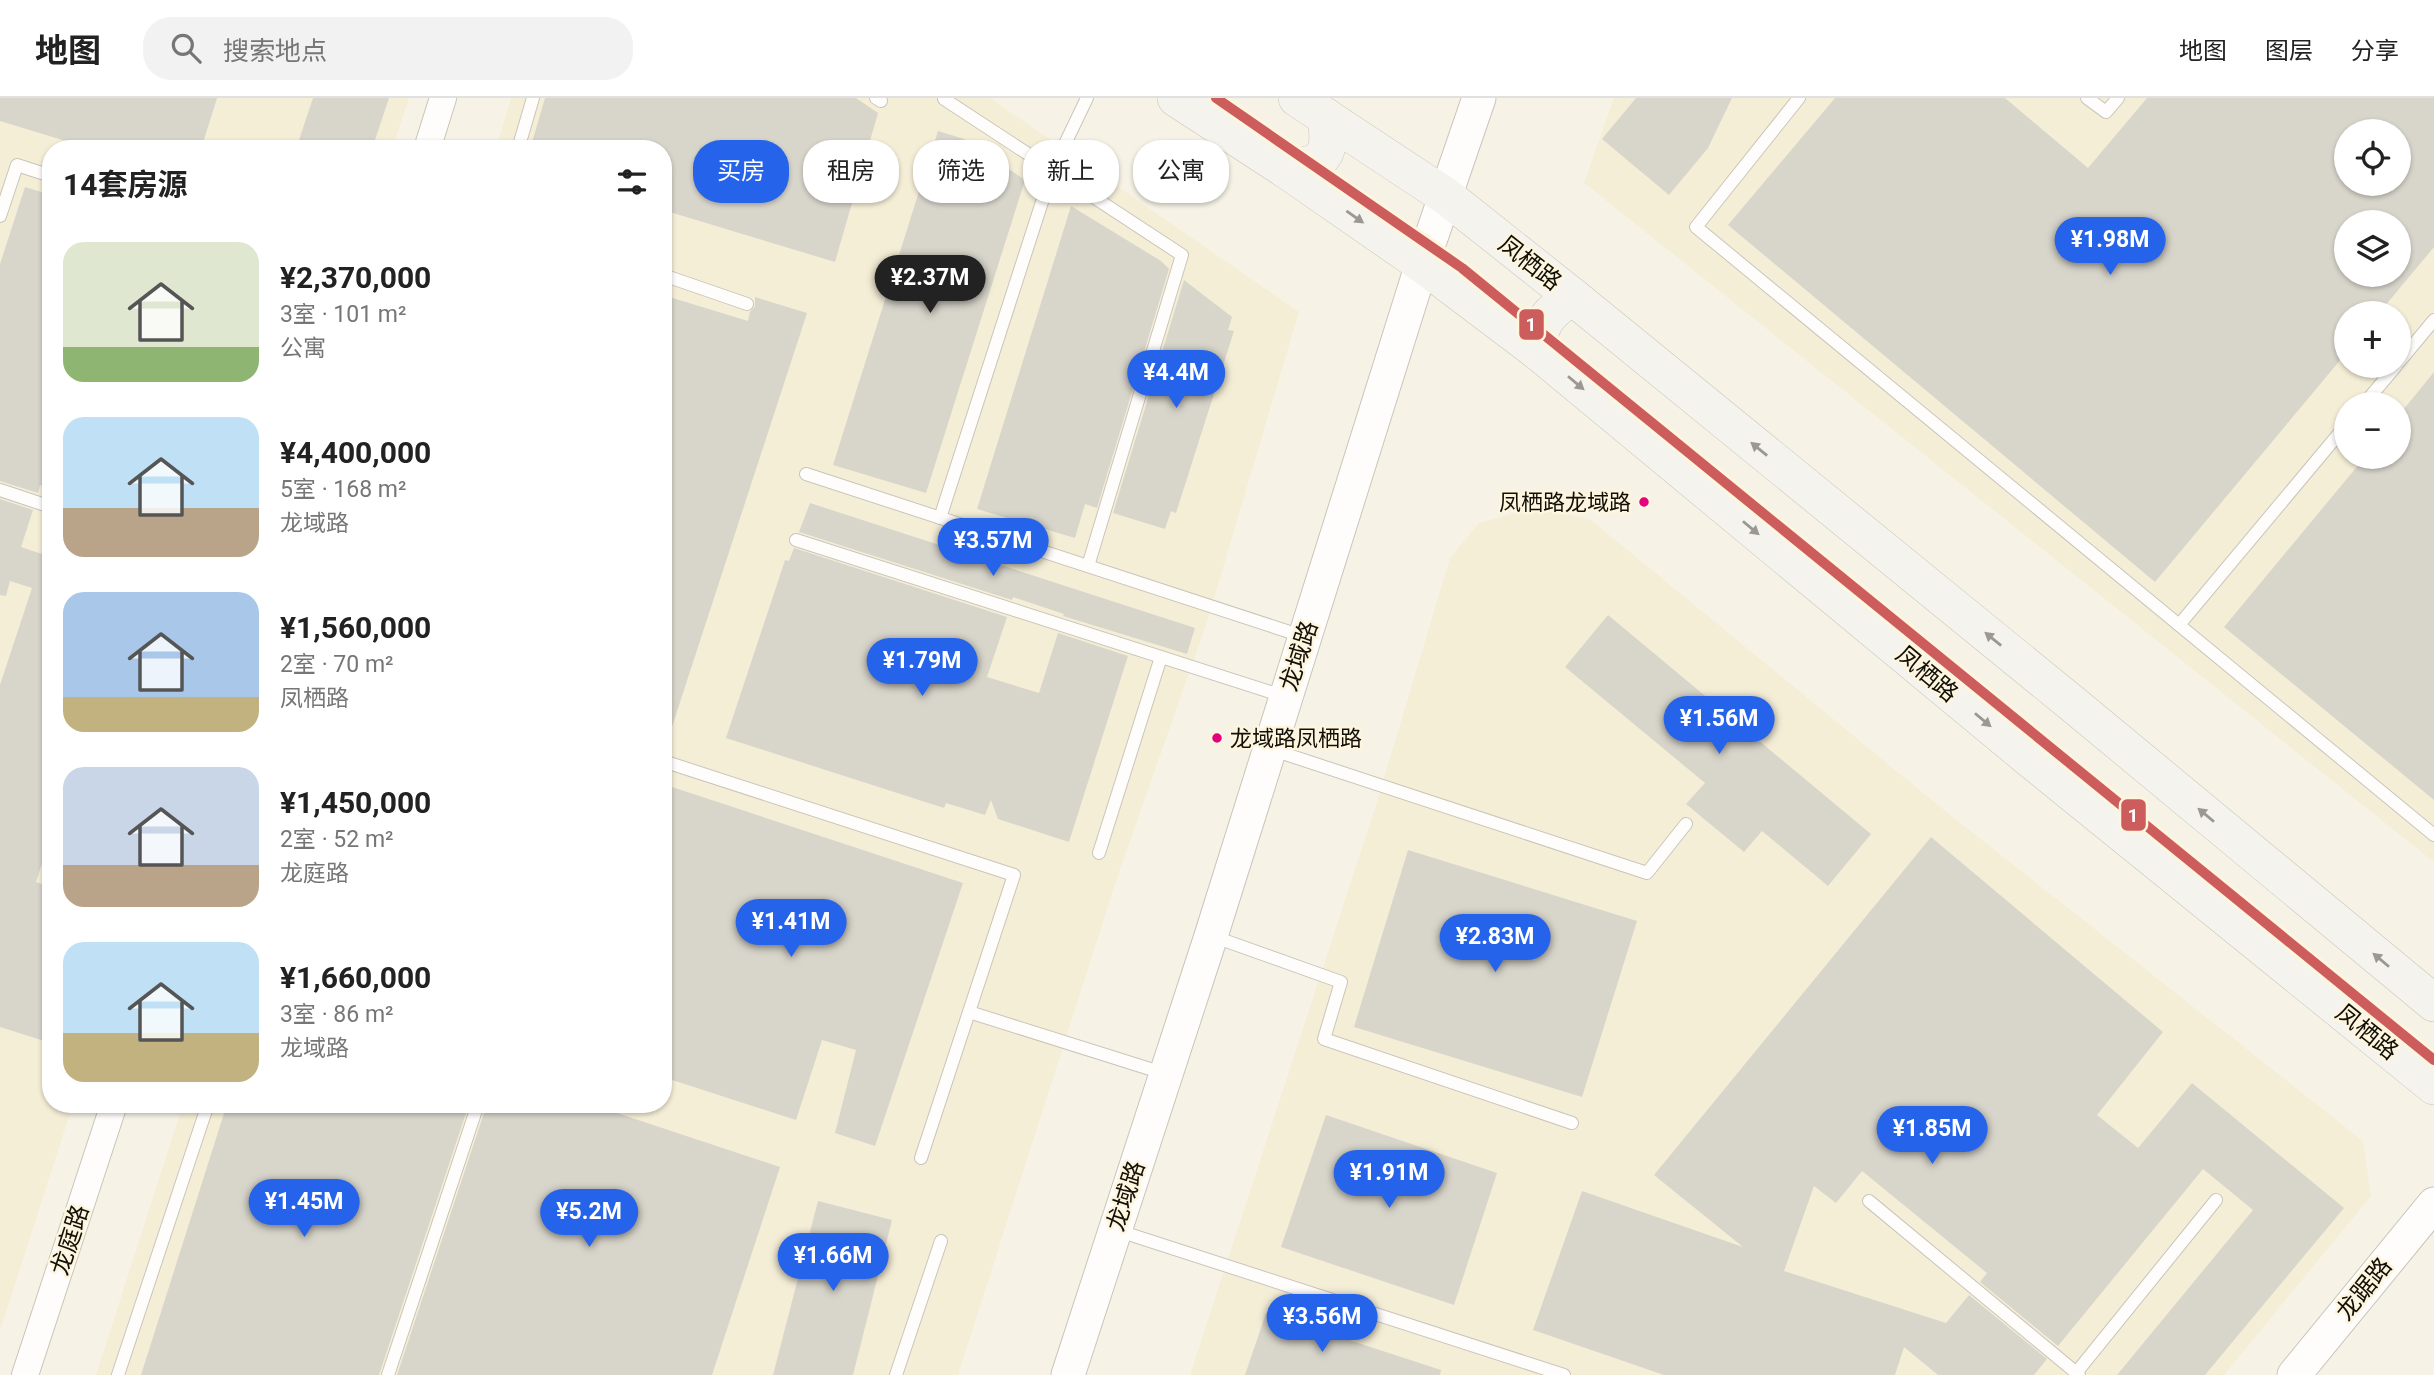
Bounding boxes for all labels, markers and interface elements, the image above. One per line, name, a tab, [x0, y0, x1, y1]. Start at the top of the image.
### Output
search box	[143, 17, 633, 80]
icon: search	[167, 29, 205, 67]
text: 地图	[35, 31, 101, 70]
text: 搜索地点	[223, 36, 327, 66]
text: 地图	[2179, 37, 2227, 65]
text: 图层	[2265, 37, 2313, 65]
text: 分享	[2351, 37, 2399, 65]
map controls	[2334, 119, 2411, 469]
button: locate	[2334, 119, 2411, 196]
chip: 买房	[693, 140, 789, 203]
chip: 租房	[803, 140, 899, 203]
chip: 筛选	[913, 140, 1009, 203]
chip: 新上	[1023, 140, 1119, 203]
chip: 公寓	[1133, 140, 1229, 203]
icon: filters	[613, 163, 651, 201]
text: 14套房源	[63, 167, 187, 202]
one-way arrow	[1346, 210, 1364, 224]
button: layers	[2334, 210, 2411, 287]
pin: ¥1.98M	[2053, 218, 2167, 277]
text: ¥1.98M	[2071, 226, 2149, 253]
street label: 凤栖路	[1493, 230, 1567, 296]
pin: ¥2.37M	[873, 256, 987, 315]
text: ¥2,370,000	[280, 260, 431, 295]
text: ¥2.37M	[891, 264, 969, 291]
icon: home	[119, 270, 203, 354]
text: 3室 · 101 m²	[280, 301, 406, 328]
button: +	[2334, 301, 2411, 378]
line badge: 1	[1518, 308, 1545, 341]
text: 1	[1526, 313, 1536, 336]
text: 公寓	[280, 335, 326, 362]
pin: ¥4.4M	[1127, 350, 1225, 410]
text: ¥4.4M	[1143, 359, 1209, 386]
one-way arrow	[1567, 375, 1584, 390]
button: −	[2334, 392, 2411, 469]
text: ¥4,400,000	[280, 435, 431, 470]
one-way arrow	[1751, 442, 1768, 457]
icon: home	[119, 445, 203, 529]
text: 5室 · 168 m²	[280, 476, 406, 503]
place label: 凤栖路龙域路	[1499, 490, 1631, 515]
marker: 凤栖路龙域路	[1637, 495, 1651, 509]
text: 龙域路	[280, 510, 349, 537]
pin: ¥3.57M	[936, 518, 1050, 578]
one-way arrow	[1743, 520, 1760, 535]
text: ¥3.57M	[954, 527, 1032, 554]
text: ¥1,560,000	[280, 610, 431, 645]
street label: 龙域路	[1275, 617, 1323, 695]
icon: home	[119, 620, 203, 704]
one-way arrow	[1984, 632, 2001, 647]
pin: ¥1.79M	[865, 638, 979, 698]
street label: 凤栖路	[1890, 640, 1964, 708]
text: ¥1.79M	[883, 647, 961, 674]
text: 2室 · 70 m²	[280, 651, 394, 678]
text: 凤栖路	[280, 685, 349, 712]
pin: ¥1.56M	[1662, 696, 1776, 756]
text: ¥1.56M	[1680, 705, 1758, 732]
one-way arrow	[1975, 712, 1992, 727]
place label: 龙域路凤栖路	[1230, 726, 1362, 751]
marker: 龙域路凤栖路	[1210, 731, 1224, 745]
text: ¥1,450,000	[280, 785, 431, 820]
icon: home	[119, 795, 203, 879]
line badge: 1	[2120, 798, 2147, 832]
text: 1	[2128, 804, 2138, 827]
one-way arrow	[2198, 808, 2215, 823]
text: 2室 · 52 m²	[280, 826, 394, 853]
text: 龙庭路	[280, 860, 349, 887]
pin: ¥1.41M	[734, 900, 848, 959]
text: ¥1.41M	[752, 908, 830, 935]
pin: ¥2.83M	[1438, 914, 1552, 974]
text: ¥2.83M	[1456, 923, 1534, 950]
one-way arrow	[2373, 953, 2390, 968]
text: ¥1,660,000	[280, 960, 431, 995]
icon: home	[119, 970, 203, 1054]
street label: 凤栖路	[2330, 998, 2404, 1066]
text: 3室 · 86 m²	[280, 1001, 394, 1028]
text: 龙域路	[280, 1035, 349, 1062]
pin: ¥1.85M	[1875, 1107, 1989, 1166]
text: ¥1.85M	[1893, 1115, 1971, 1142]
pin: ¥1.91M	[1332, 1150, 1446, 1210]
street label: 龙域路	[1102, 1157, 1150, 1235]
text: ¥1.91M	[1350, 1159, 1428, 1186]
pin: ¥1.45M	[247, 1180, 361, 1239]
text: ¥1.45M	[265, 1188, 343, 1215]
pin: ¥5.2M	[540, 1190, 638, 1249]
text: ¥5.2M	[556, 1198, 622, 1225]
street label: 龙庭路	[46, 1201, 94, 1279]
pin: ¥1.66M	[776, 1234, 890, 1293]
text: ¥1.66M	[794, 1242, 872, 1269]
street label: 龙踞路	[2330, 1252, 2398, 1326]
pin: ¥3.56M	[1265, 1294, 1379, 1354]
text: ¥3.56M	[1283, 1303, 1361, 1330]

